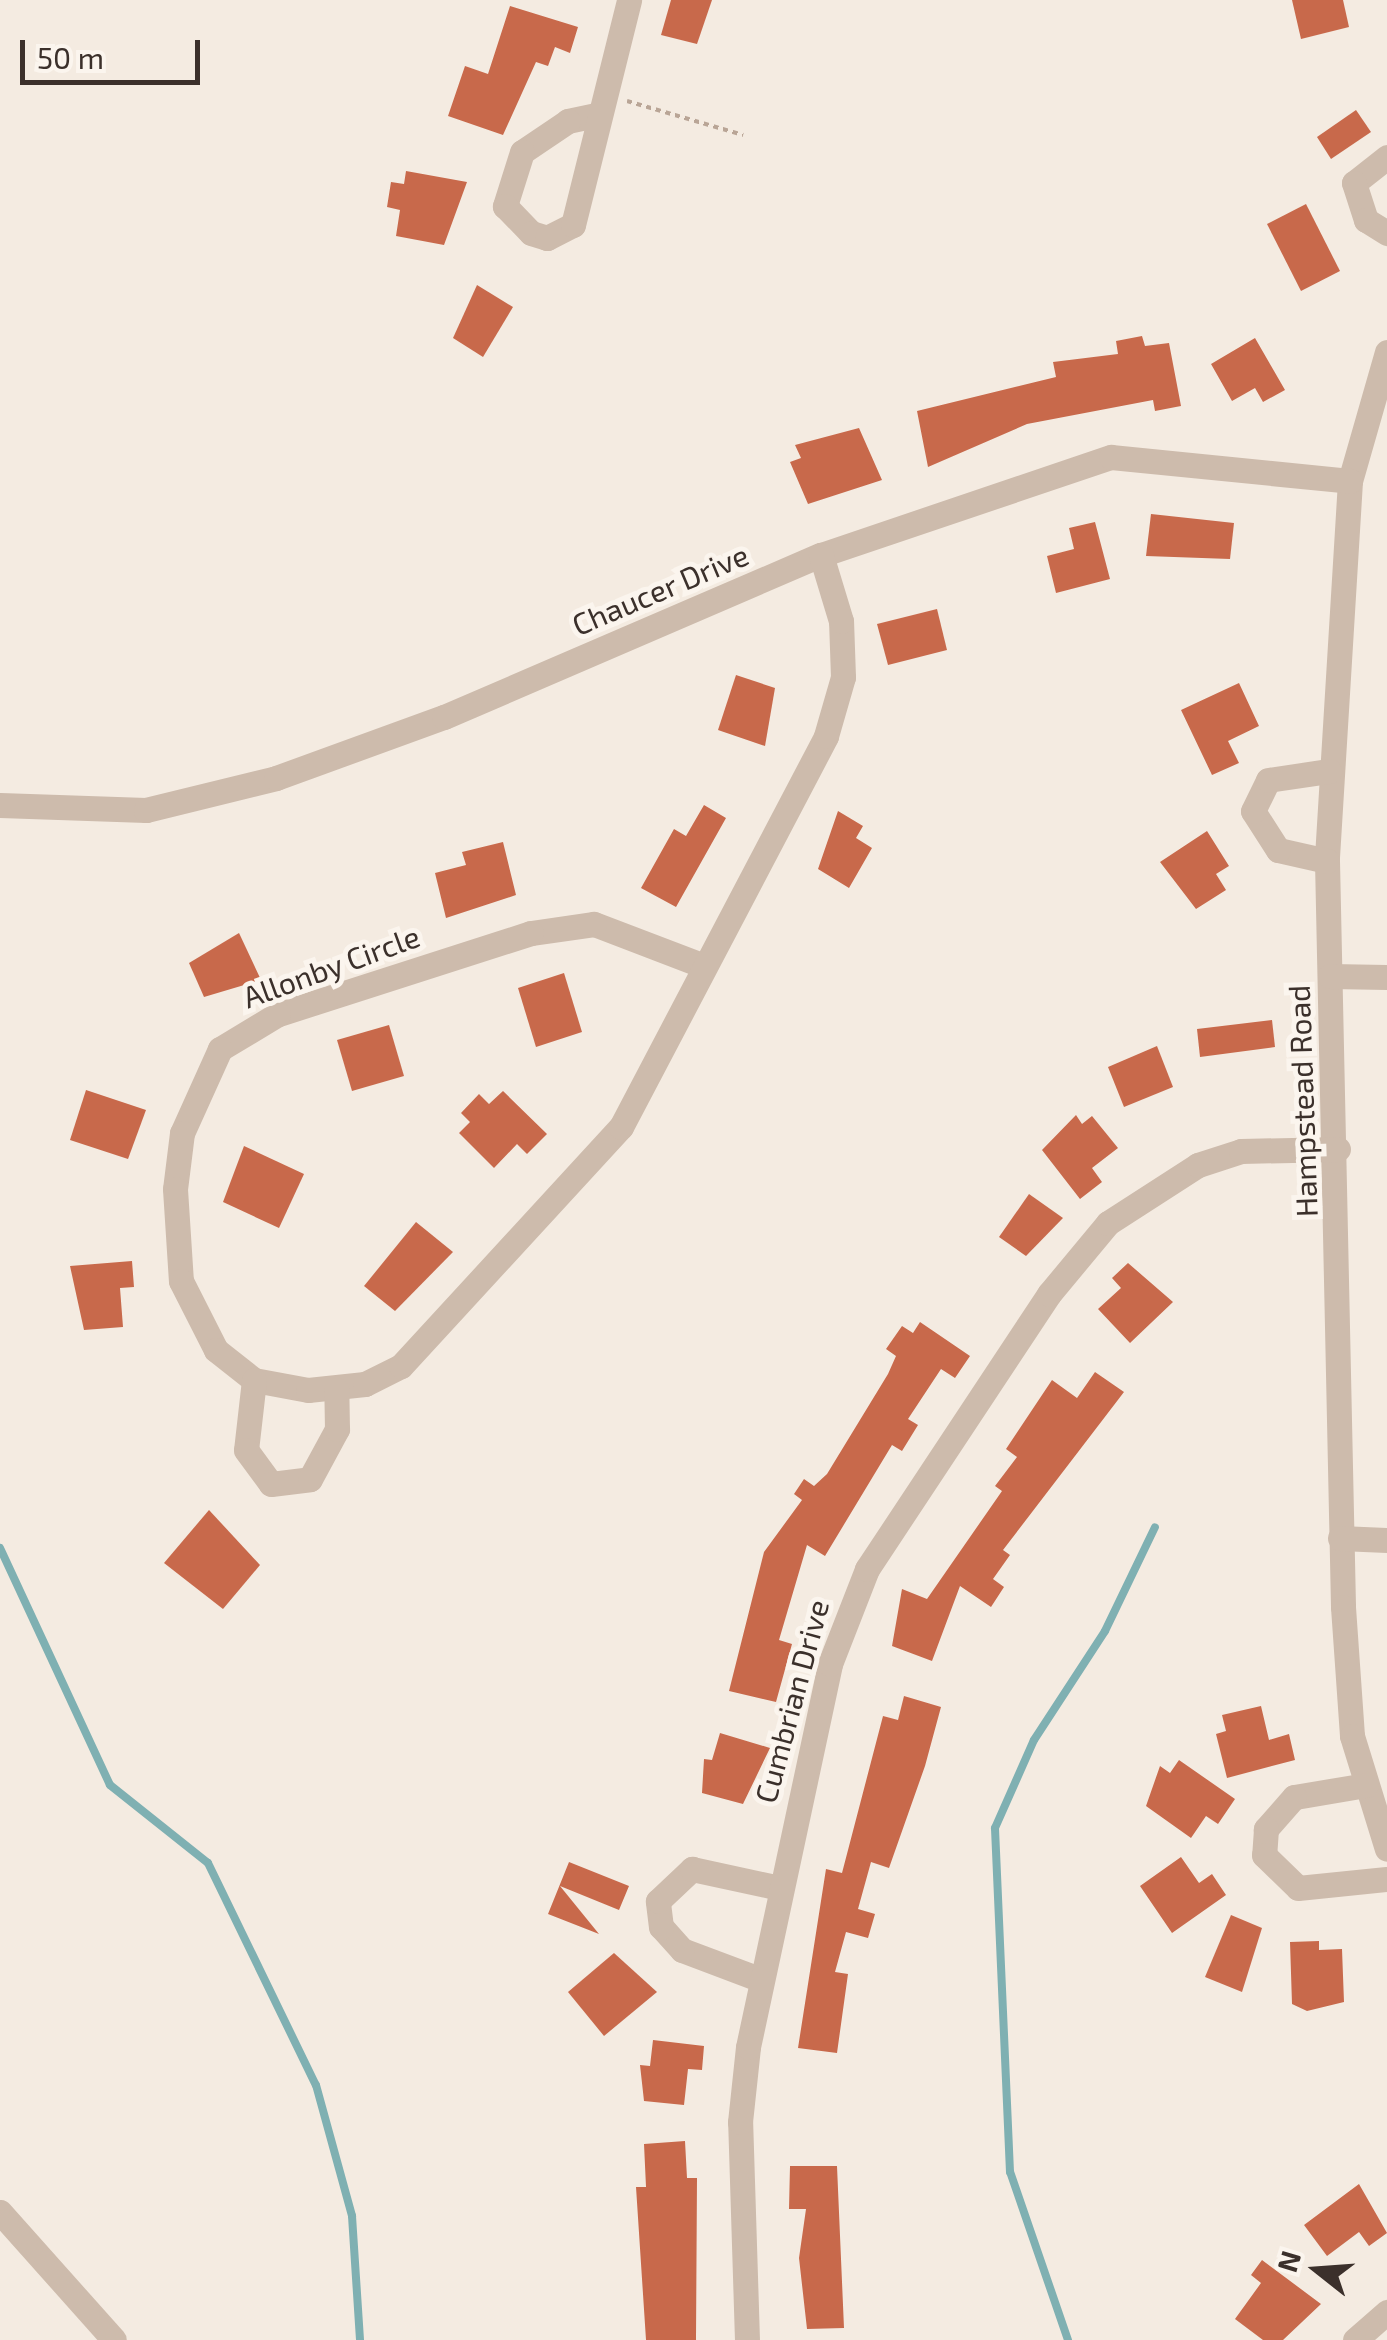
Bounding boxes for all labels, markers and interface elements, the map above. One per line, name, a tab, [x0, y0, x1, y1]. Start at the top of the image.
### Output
scale bar	[25, 20, 205, 82]
text: 50 m	[37, 39, 104, 75]
street label: Chaucer Drive	[566, 536, 754, 642]
street label: Allonby Circle	[237, 917, 425, 1015]
street label: Hampstead Road	[1280, 984, 1324, 1218]
street label: Cumbrian Drive	[747, 1595, 835, 1807]
north arrow	[1267, 2220, 1367, 2320]
text: N	[1269, 2247, 1308, 2276]

